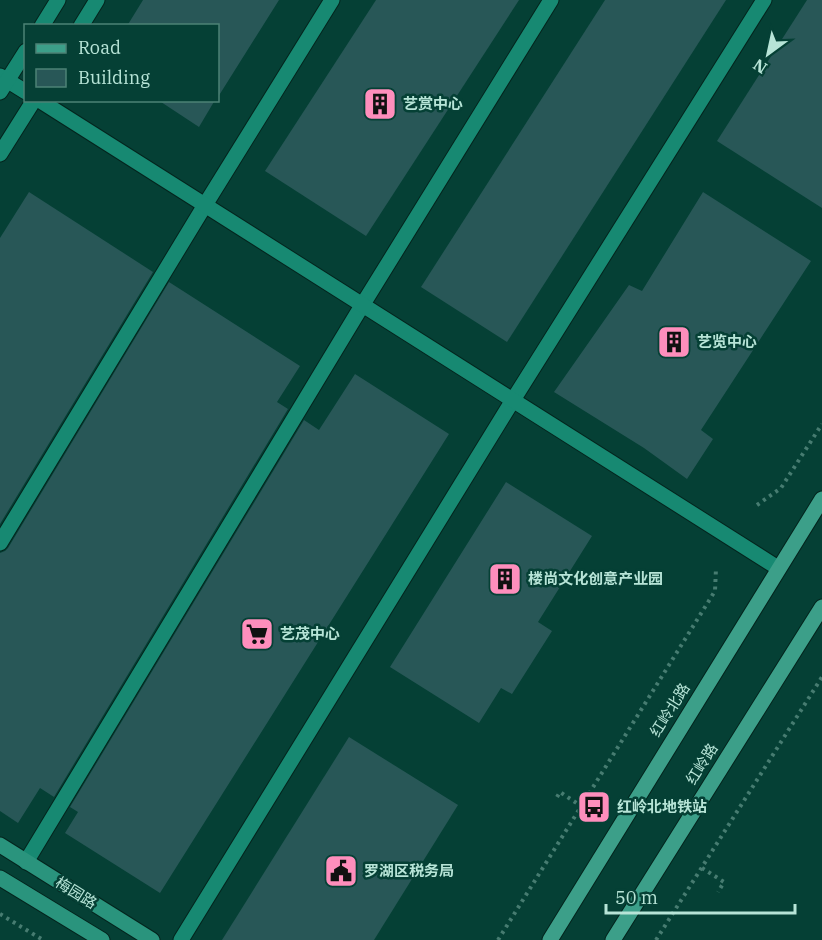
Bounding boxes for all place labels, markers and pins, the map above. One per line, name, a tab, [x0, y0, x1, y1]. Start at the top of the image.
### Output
building icon: 艺赏中心	[362, 86, 398, 122]
place label: 艺赏中心	[403, 94, 463, 113]
building icon: 艺览中心	[656, 324, 692, 360]
place label: 艺览中心	[697, 332, 757, 351]
building icon: 楼尚文化创意产业园	[487, 561, 523, 597]
place label: 楼尚文化创意产业园	[528, 569, 663, 588]
supermarket icon: 艺茂中心	[239, 616, 275, 652]
place label: 艺茂中心	[280, 624, 340, 643]
bus stop icon: 红岭北地铁站	[576, 789, 612, 825]
place label: 红岭北地铁站	[617, 797, 707, 816]
public building icon: 罗湖区税务局	[323, 853, 359, 889]
place label: 罗湖区税务局	[364, 861, 454, 880]

